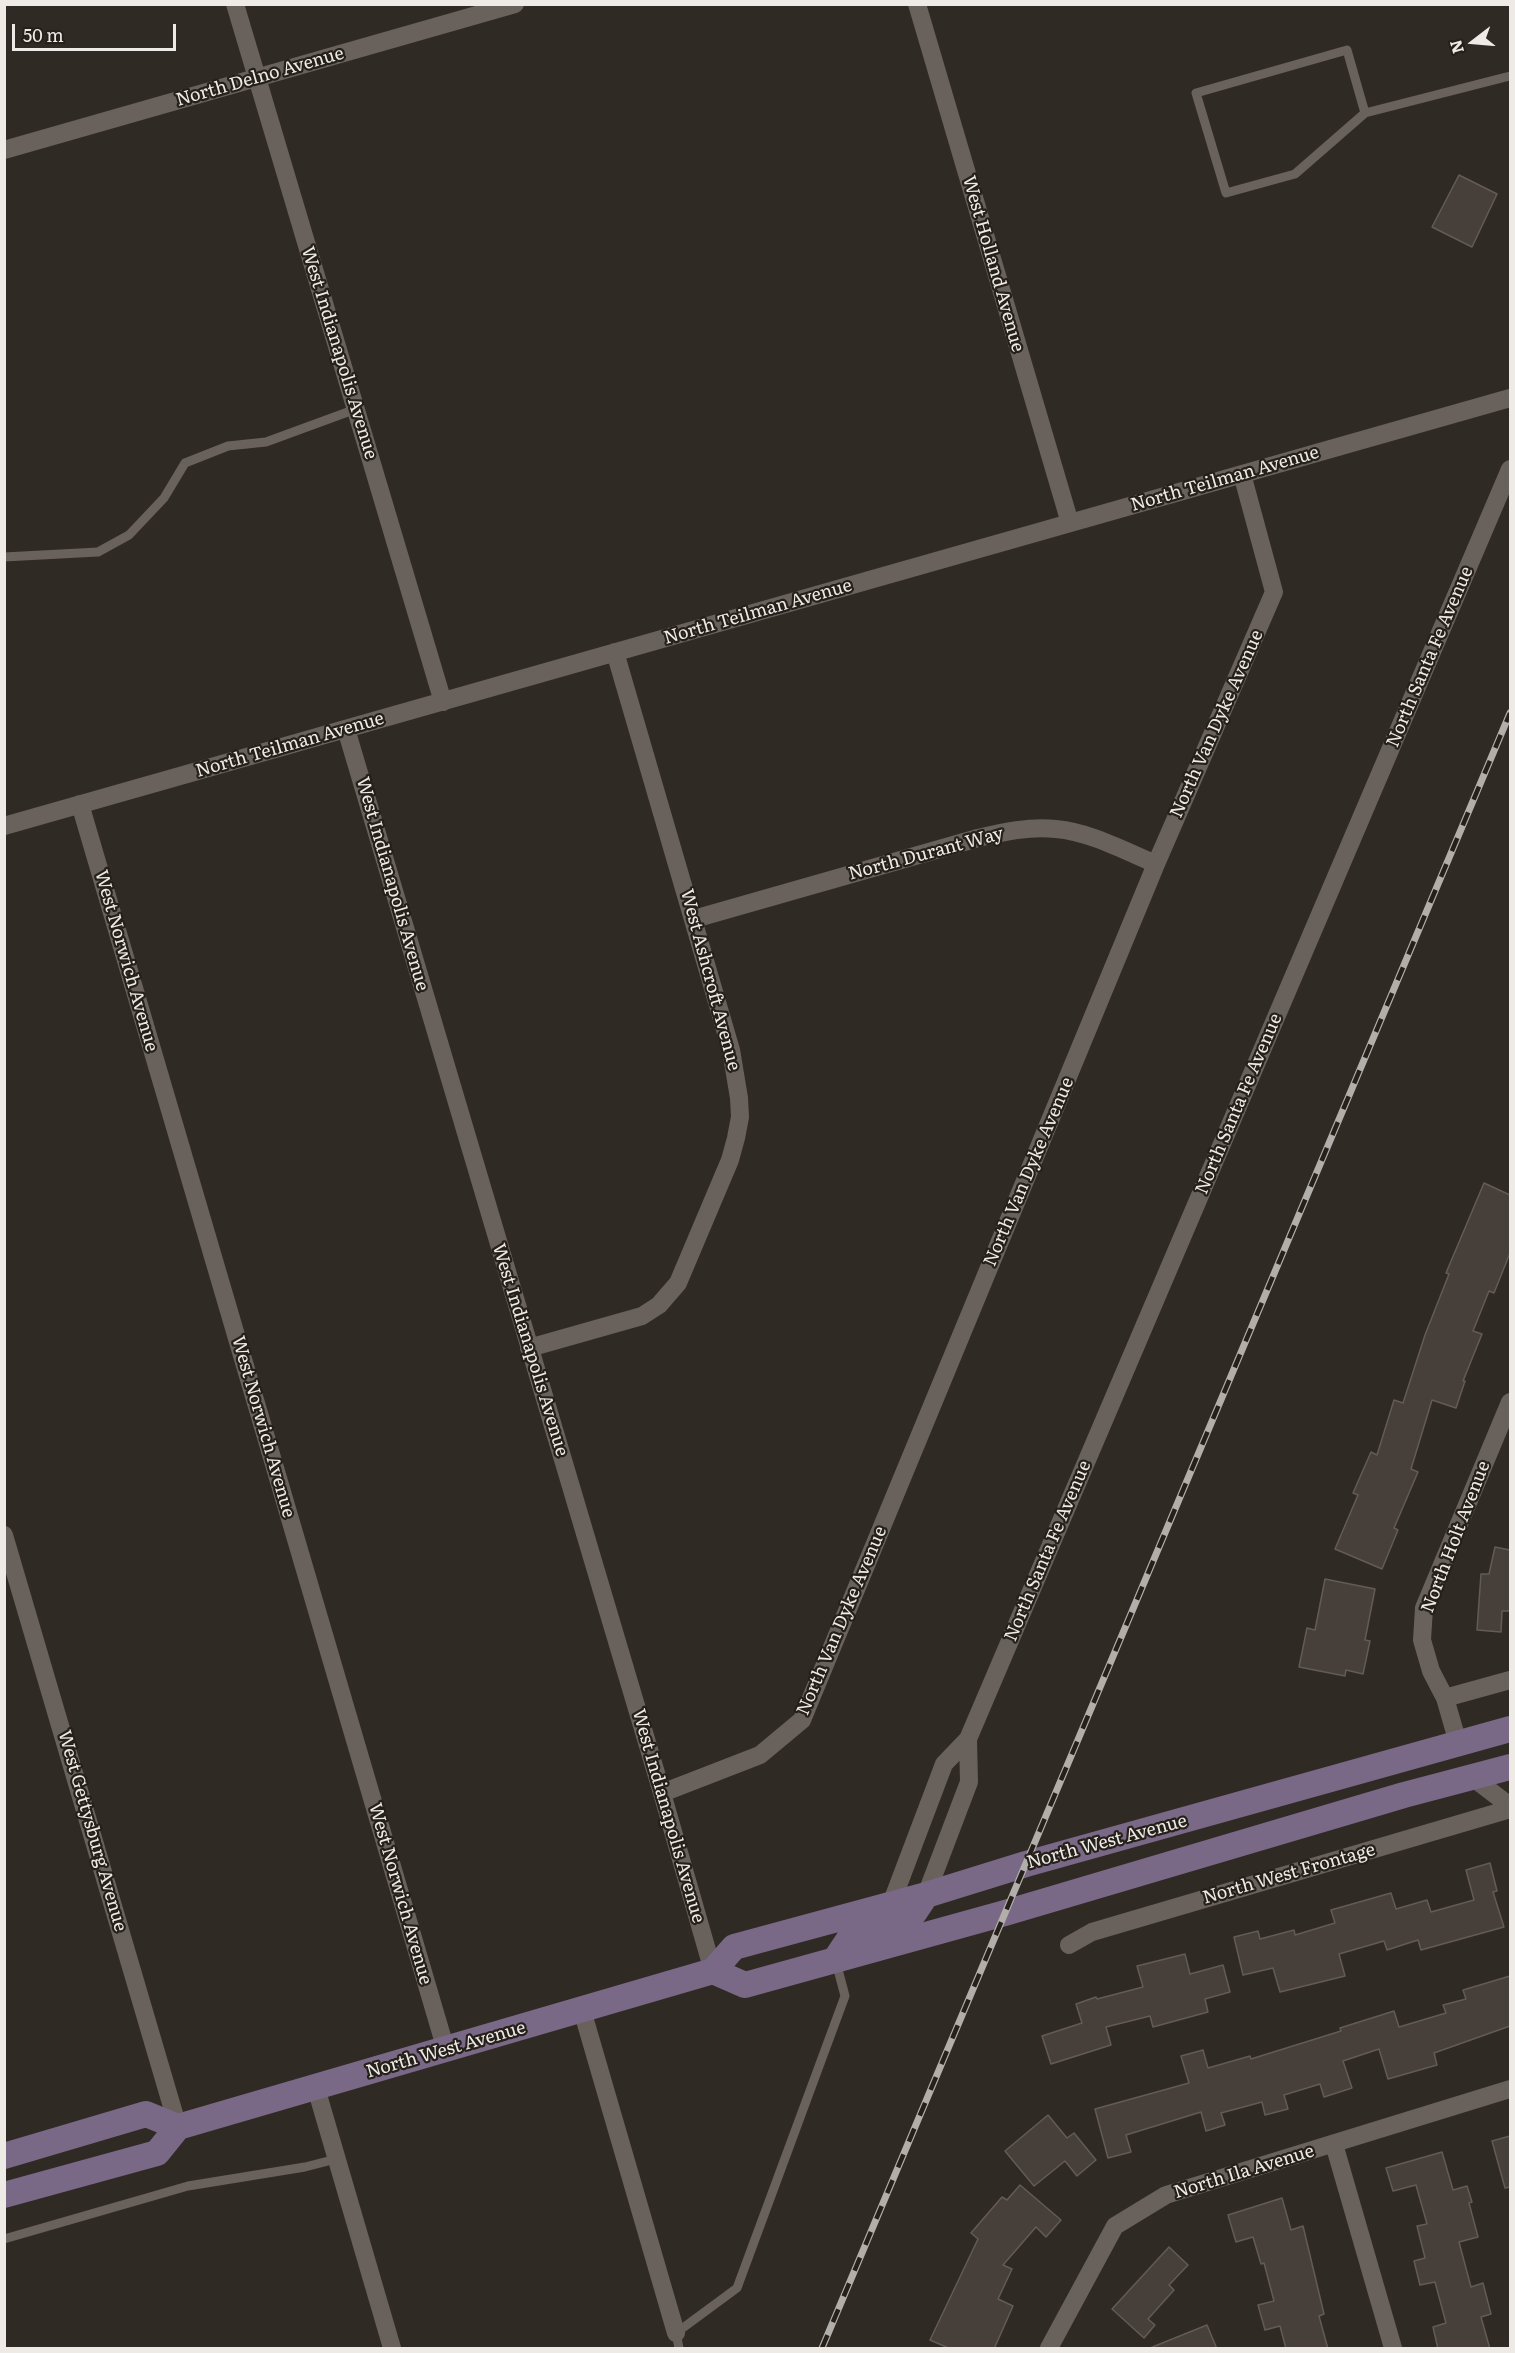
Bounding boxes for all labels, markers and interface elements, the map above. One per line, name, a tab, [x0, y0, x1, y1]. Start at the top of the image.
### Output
scale bar	[15, 12, 178, 50]
north arrow	[1443, 12, 1503, 72]
text: 50 m	[23, 21, 64, 48]
text: N	[1442, 37, 1469, 57]
street label: North Delno Avenue	[174, 43, 346, 111]
street label: West Holland Avenue	[957, 173, 1029, 355]
street label: West Indianapolis Avenue	[296, 244, 382, 462]
street label: North Teilman Avenue	[1128, 442, 1322, 516]
street label: North Santa Fe Avenue	[1382, 563, 1478, 751]
street label: North Teilman Avenue	[661, 575, 855, 649]
street label: North Van Dyke Avenue	[1166, 627, 1268, 821]
street label: North Teilman Avenue	[193, 708, 387, 782]
street label: West Indianapolis Avenue	[351, 775, 433, 993]
street label: North Durant Way	[846, 823, 1006, 885]
street label: West Norwich Avenue	[90, 868, 162, 1054]
street label: West Ashcroft Avenue	[675, 887, 745, 1073]
street label: North Santa Fe Avenue	[1191, 1010, 1287, 1198]
street label: North Van Dyke Avenue	[979, 1074, 1079, 1270]
street label: West Indianapolis Avenue	[487, 1241, 573, 1459]
street label: West Norwich Avenue	[227, 1334, 299, 1520]
street label: North Santa Fe Avenue	[1000, 1457, 1096, 1645]
street label: North Holt Avenue	[1417, 1458, 1495, 1616]
street label: North Van Dyke Avenue	[792, 1523, 892, 1719]
street label: West Indianapolis Avenue	[627, 1707, 709, 1925]
street label: West Gettysburg Avenue	[53, 1728, 131, 1934]
street label: West Norwich Avenue	[364, 1801, 436, 1987]
street label: North West Avenue	[1025, 1810, 1189, 1874]
street label: North West Frontage	[1200, 1839, 1378, 1909]
street label: North West Avenue	[364, 2017, 528, 2083]
street label: North Ila Avenue	[1171, 2140, 1317, 2204]

